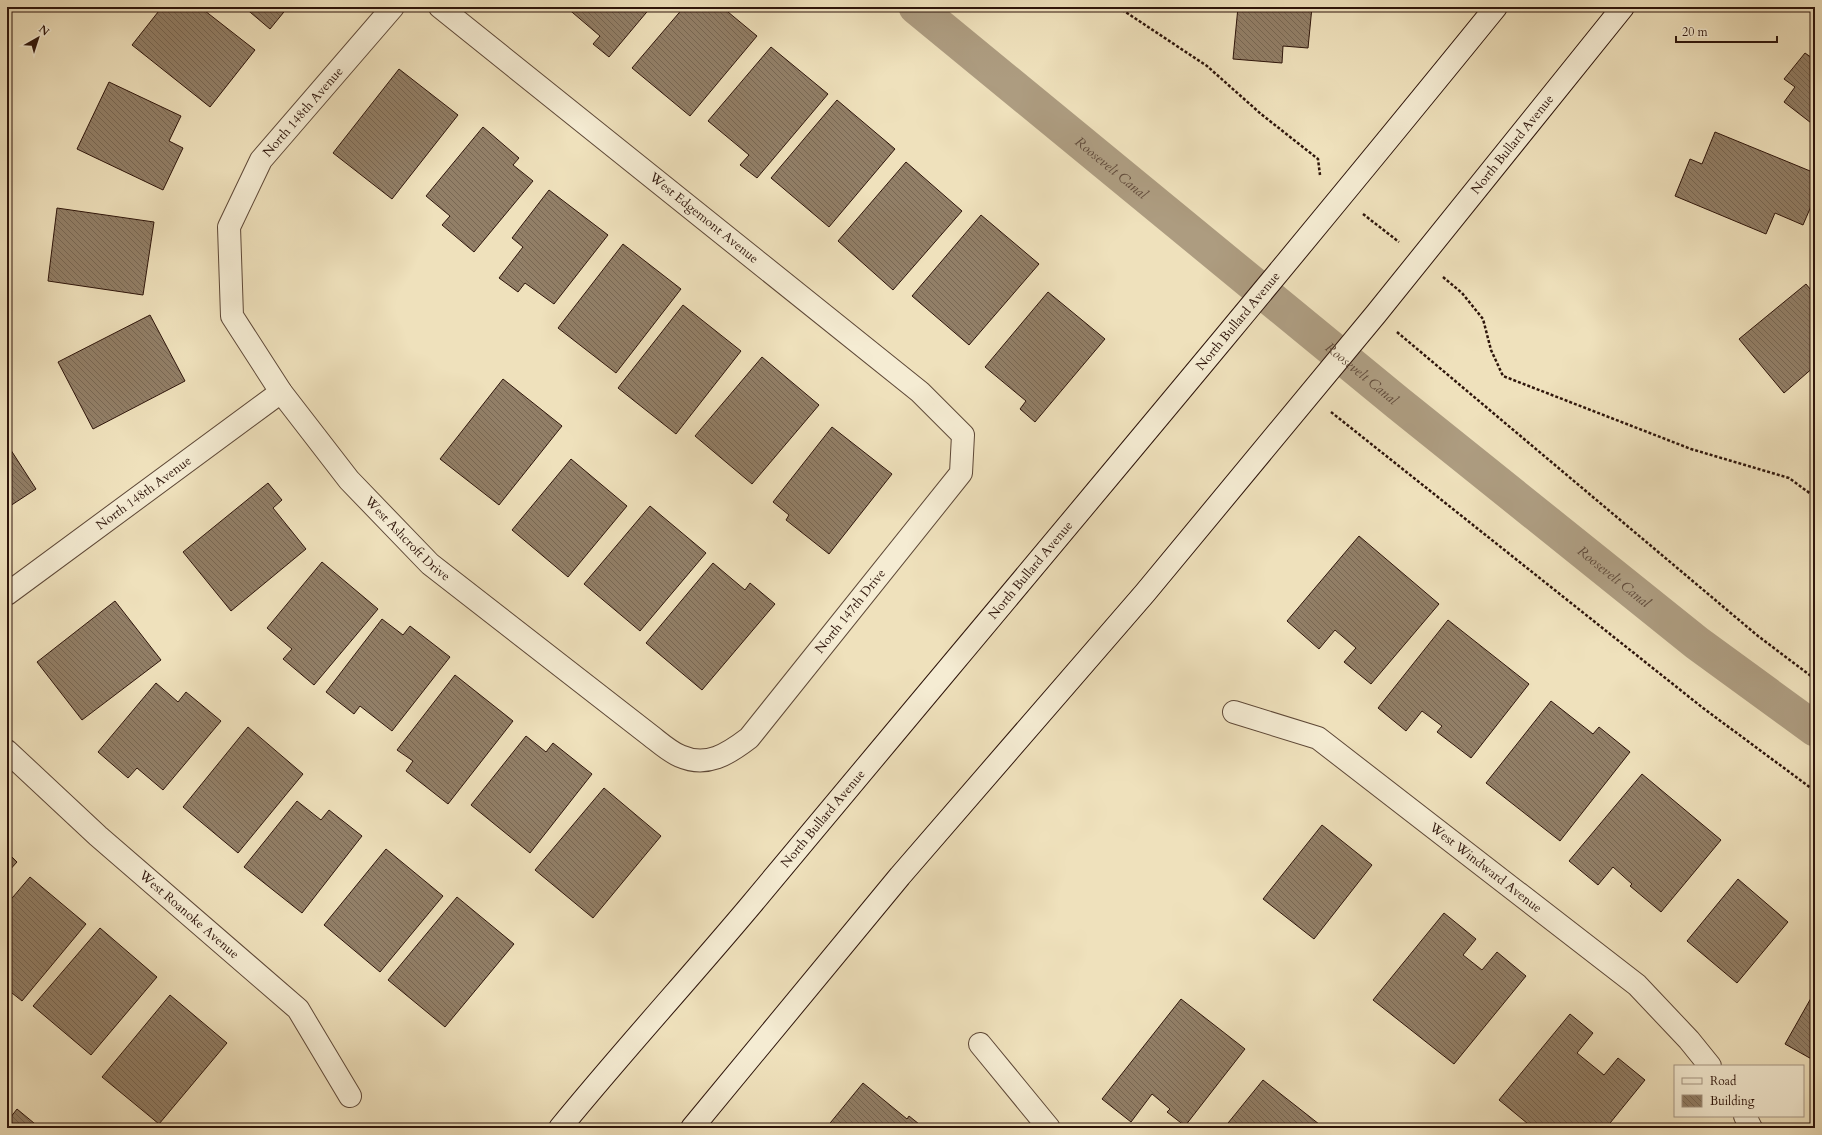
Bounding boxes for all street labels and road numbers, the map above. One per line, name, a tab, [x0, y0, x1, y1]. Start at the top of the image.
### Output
street label: North 148th Avenue	[259, 63, 347, 161]
street label: North Bullard Avenue	[1467, 91, 1558, 198]
street label: West Edgemont Avenue	[645, 168, 762, 268]
street label: North Bullard Avenue	[1192, 268, 1284, 374]
street label: North 148th Avenue	[92, 452, 195, 534]
street label: West Ashcroft Drive	[360, 492, 454, 585]
street label: North Bullard Avenue	[984, 517, 1077, 623]
street label: North 147th Drive	[811, 565, 890, 657]
street label: North Bullard Avenue	[777, 766, 869, 872]
street label: West Windward Avenue	[1425, 818, 1546, 917]
street label: West Roanoke Avenue	[134, 866, 243, 963]

